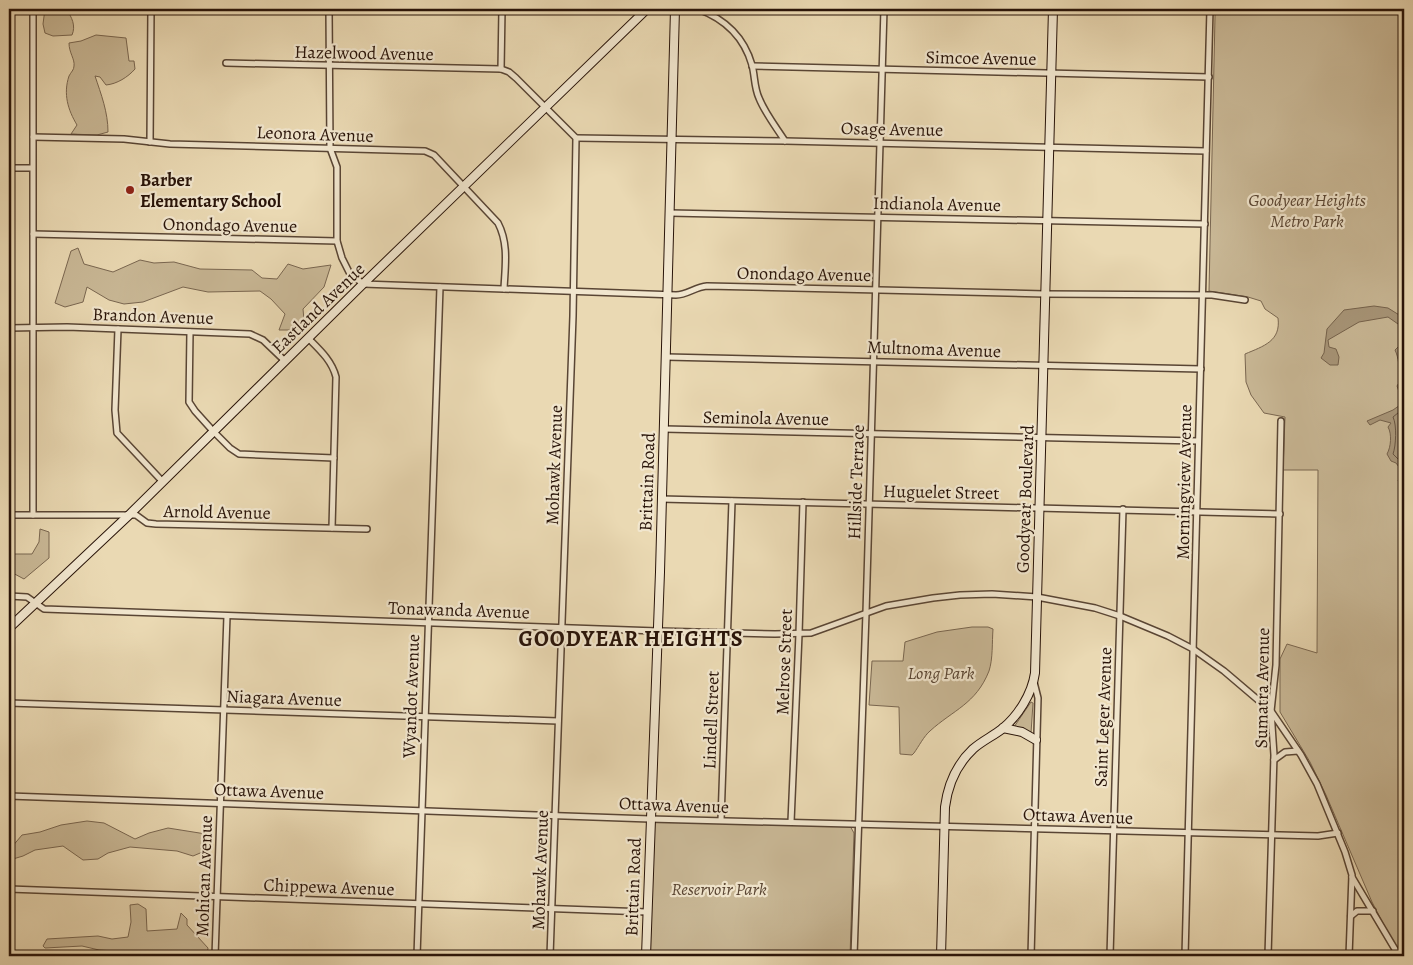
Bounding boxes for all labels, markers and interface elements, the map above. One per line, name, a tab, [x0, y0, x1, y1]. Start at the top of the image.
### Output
street label: Hazelwood Avenue	[294, 40, 434, 66]
street label: Simcoe Avenue	[925, 45, 1037, 71]
street label: Osage Avenue	[841, 116, 943, 142]
street label: Leonora Avenue	[256, 120, 374, 148]
place label: Barber Elementary School	[140, 168, 282, 213]
marker: Barber Elementary School	[124, 184, 136, 196]
park label: Goodyear Heights Metro Park	[1248, 188, 1366, 233]
street label: Indianola Avenue	[873, 191, 1001, 217]
street label: Onondago Avenue	[163, 212, 297, 238]
street label: Eastland Avenue	[266, 257, 370, 359]
street label: Onondago Avenue	[737, 261, 871, 287]
street label: Brandon Avenue	[92, 302, 214, 330]
street label: Multnoma Avenue	[866, 335, 1002, 363]
street label: Mohawk Avenue	[540, 404, 568, 526]
street label: Morningview Avenue	[1171, 404, 1197, 560]
street label: Seminola Avenue	[703, 405, 829, 431]
street label: Hillside Terrace	[842, 424, 870, 540]
street label: Goodyear Boulevard	[1010, 424, 1040, 573]
street label: Brittain Road	[633, 432, 661, 532]
street label: Huguelet Street	[883, 479, 999, 505]
street label: Arnold Avenue	[162, 499, 271, 525]
street label: Tonawanda Avenue	[388, 596, 530, 624]
street label: Melrose Street	[770, 608, 798, 715]
district label: GOODYEAR HEIGHTS	[519, 624, 743, 654]
street label: Sumatra Avenue	[1249, 627, 1275, 749]
street label: Wyandot Avenue	[397, 634, 425, 759]
street label: Saint Leger Avenue	[1089, 647, 1117, 787]
park label: Long Park	[907, 661, 975, 685]
street label: Lindell Street	[697, 670, 725, 770]
street label: Niagara Avenue	[226, 684, 342, 712]
street label: Ottawa Avenue	[213, 777, 325, 805]
street label: Ottawa Avenue	[618, 791, 730, 819]
street label: Ottawa Avenue	[1022, 802, 1134, 830]
street label: Mohawk Avenue	[526, 809, 554, 931]
street label: Mohican Avenue	[190, 815, 218, 937]
street label: Brittain Road	[619, 837, 647, 937]
street label: Chippewa Avenue	[263, 873, 395, 901]
park label: Reservoir Park	[671, 877, 767, 901]

